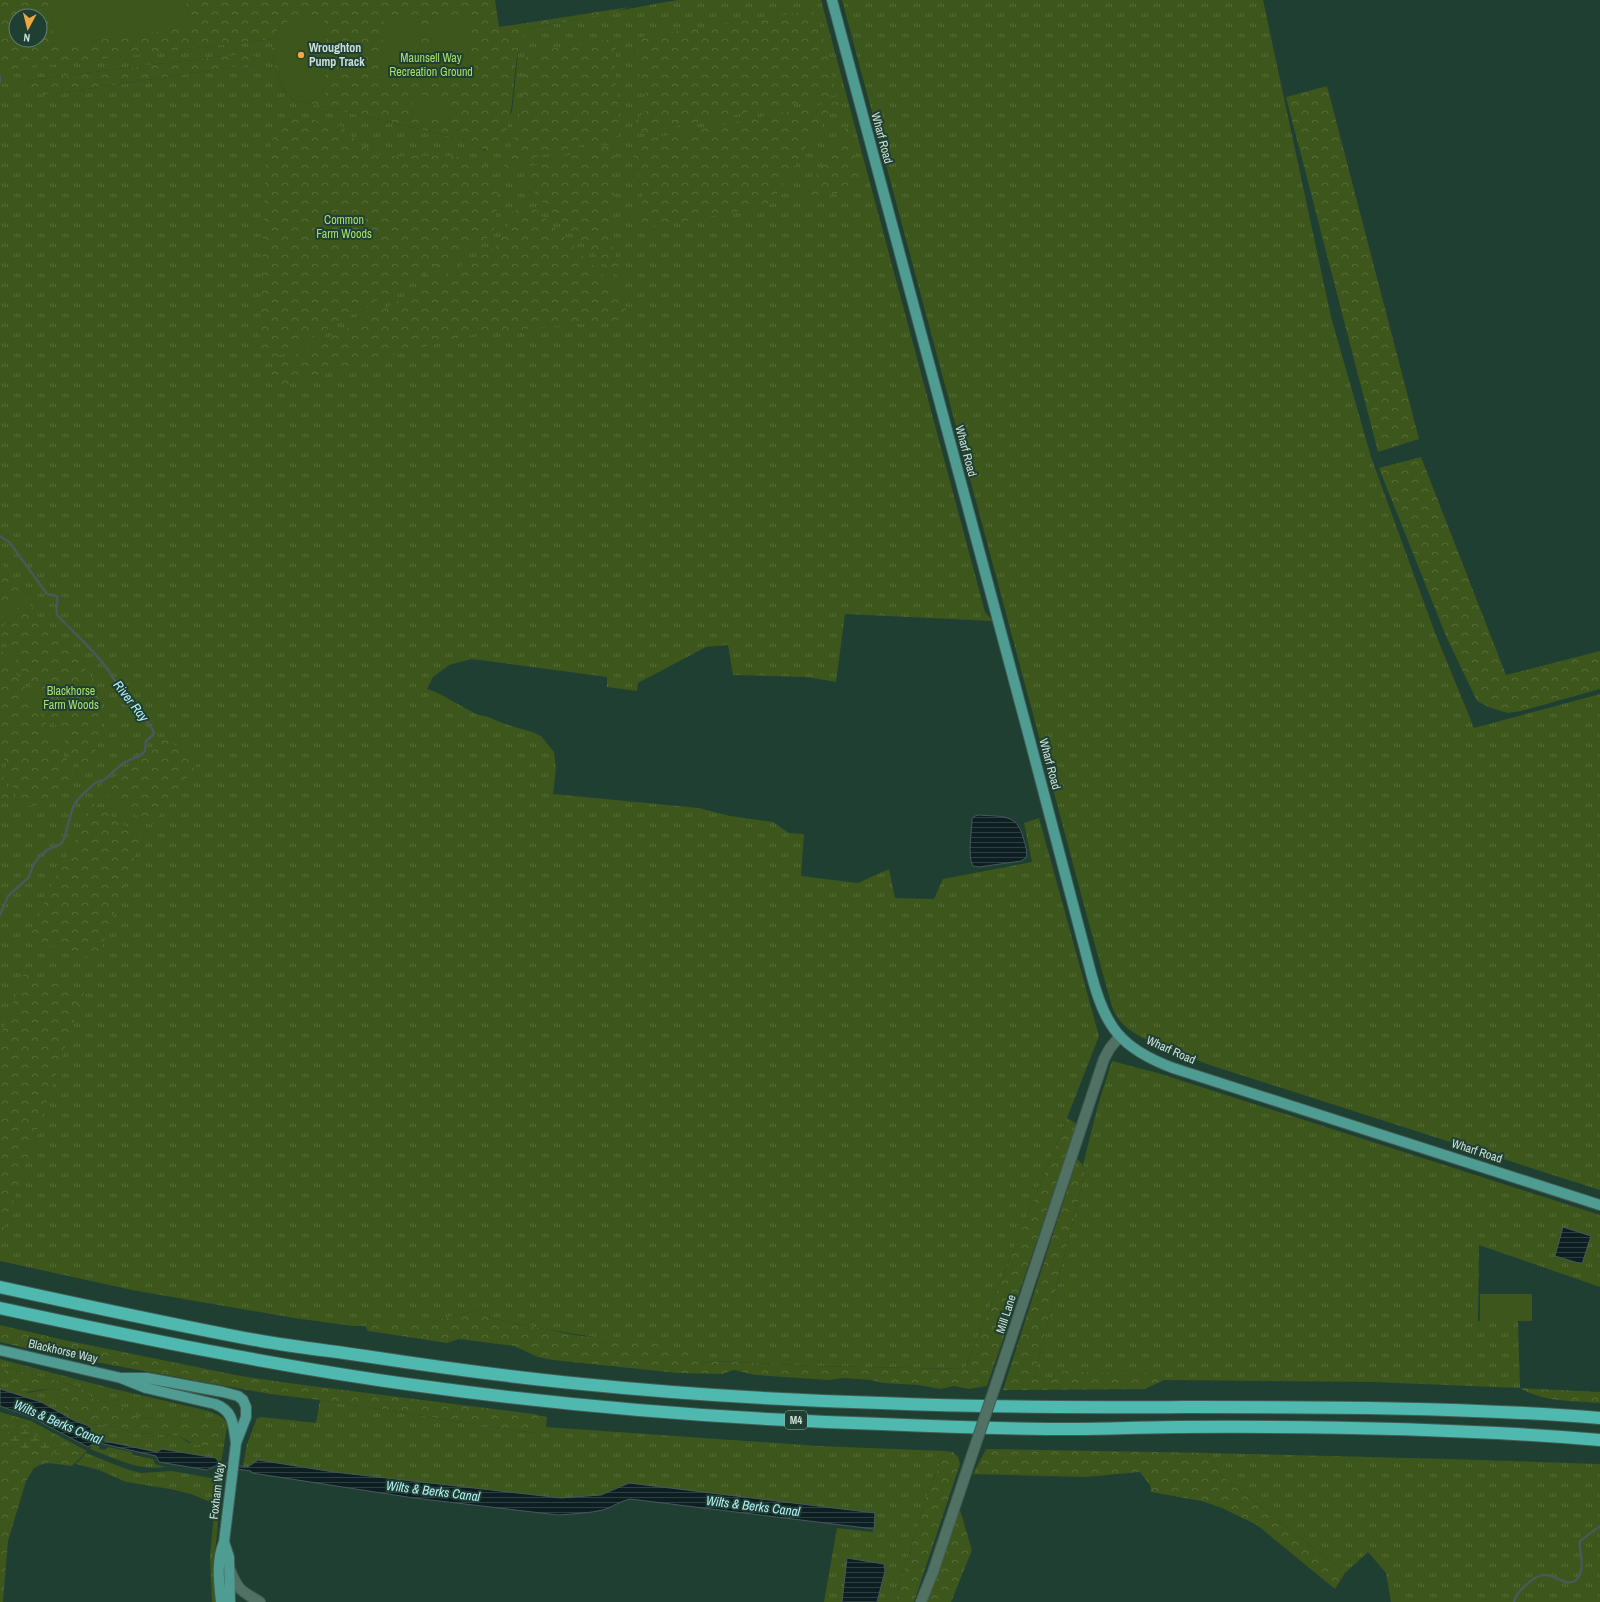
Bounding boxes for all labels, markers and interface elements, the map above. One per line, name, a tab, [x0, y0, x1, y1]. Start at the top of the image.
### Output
north arrow	[8, 8, 48, 48]
text: N	[23, 31, 31, 45]
place label: Wroughton Pump Track	[309, 40, 365, 70]
marker: Wroughton Pump Track	[296, 50, 306, 60]
park label: Maunsell Way Recreation Ground	[389, 50, 473, 80]
street label: Wharf Road	[867, 111, 897, 165]
park label: Common Farm Woods	[316, 212, 372, 242]
street label: Wharf Road	[951, 424, 981, 478]
water label: River Ray	[110, 677, 153, 725]
park label: Blackhorse Farm Woods	[43, 683, 99, 713]
street label: Wharf Road	[1035, 737, 1065, 791]
street label: Wharf Road	[1144, 1032, 1198, 1068]
street label: Wharf Road	[1450, 1135, 1504, 1167]
street label: Mill Lane	[992, 1293, 1020, 1335]
street label: Blackhorse Way	[27, 1335, 99, 1367]
water label: Wilts & Berks Canal	[11, 1396, 105, 1449]
road number: M4	[785, 1411, 807, 1429]
street label: Foxham Way	[206, 1462, 228, 1520]
water label: Wilts & Berks Canal	[385, 1477, 482, 1505]
water label: Wilts & Berks Canal	[705, 1492, 802, 1520]

